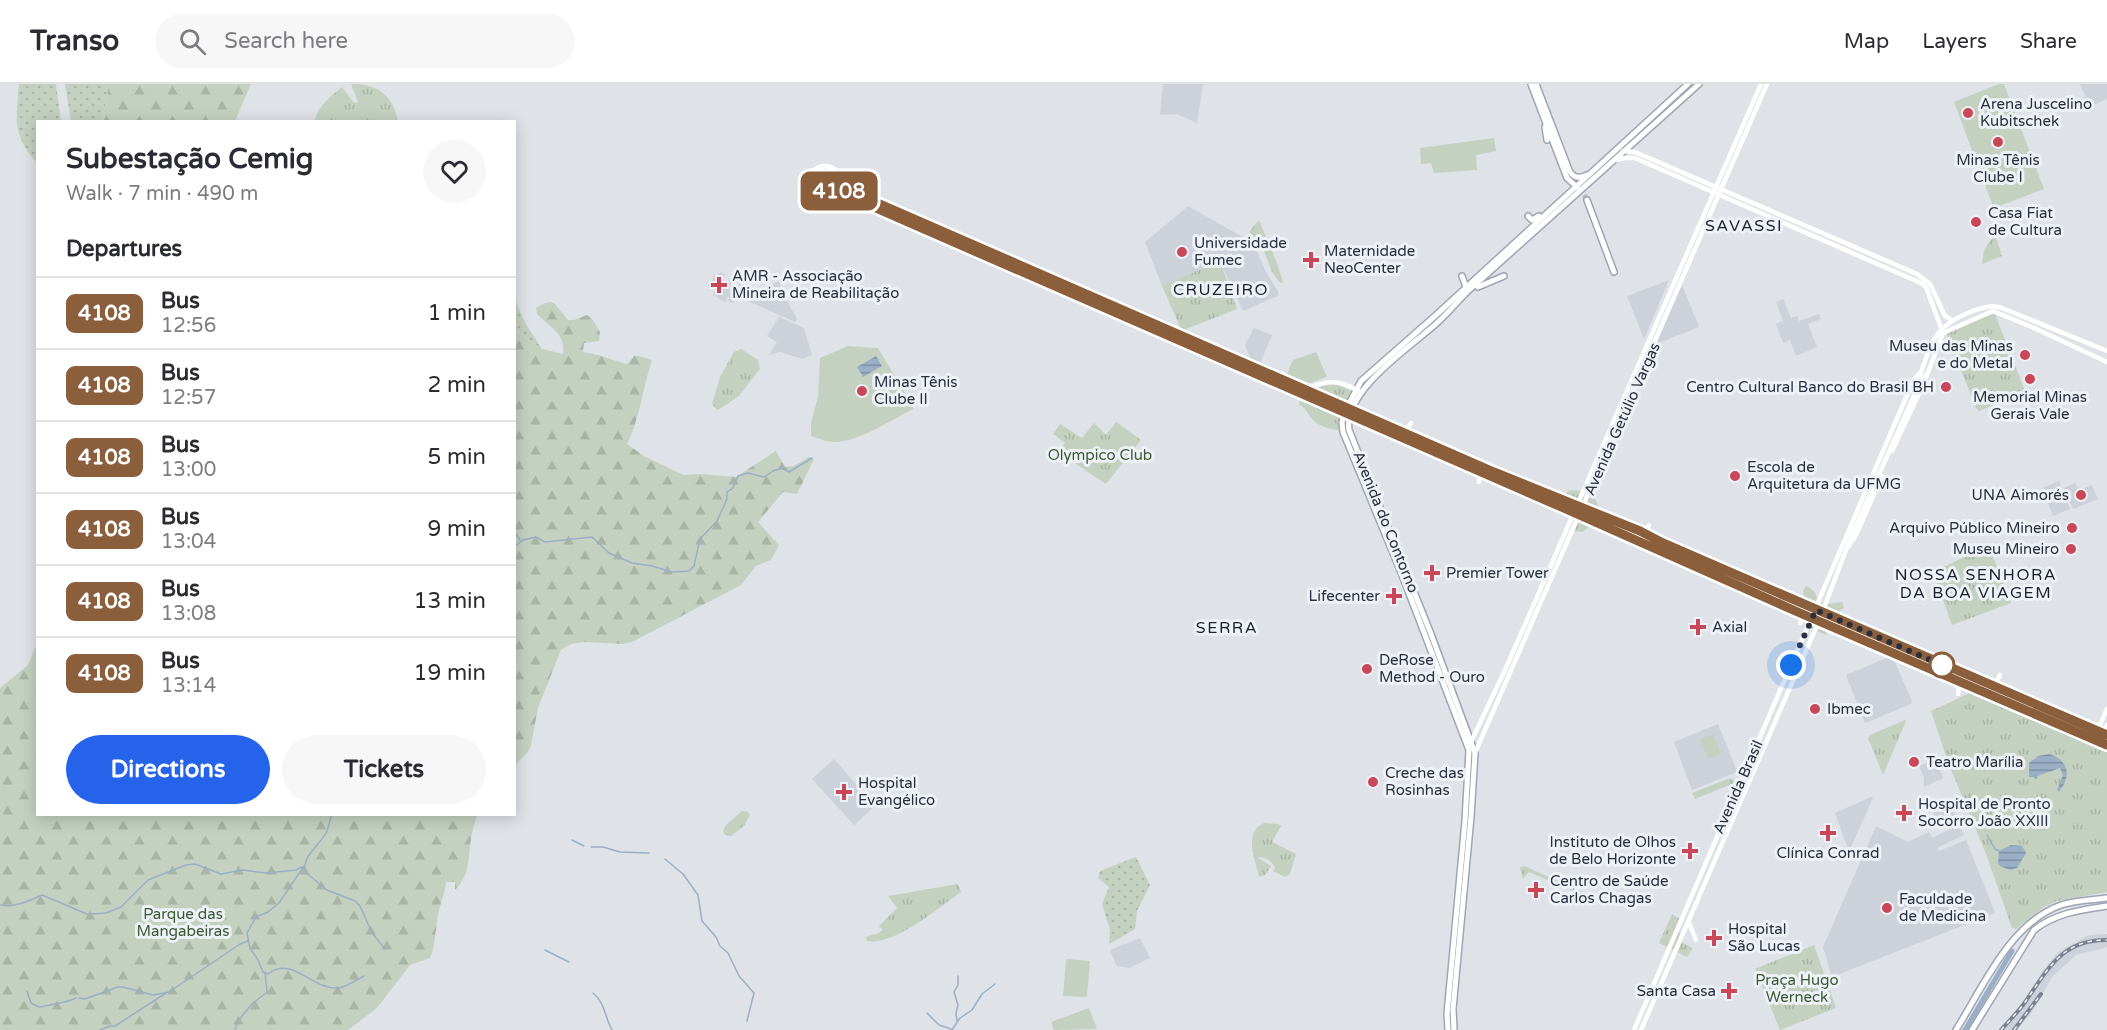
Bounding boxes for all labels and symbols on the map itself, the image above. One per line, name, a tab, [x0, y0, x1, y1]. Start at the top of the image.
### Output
place label: Arena Juscelino Kubitschek	[1980, 95, 2092, 130]
marker: Arena Juscelino Kubitschek	[1961, 106, 1975, 120]
marker: Minas Tênis Clube I	[1991, 135, 2005, 149]
place label: Minas Tênis Clube I	[1956, 151, 2040, 186]
line badge: 4108	[797, 172, 881, 210]
place label: Casa Fiat de Cultura	[1988, 204, 2062, 239]
marker: Casa Fiat de Cultura	[1969, 215, 1983, 229]
district label: SAVASSI	[1705, 216, 1783, 236]
place label: Universidade Fumec	[1194, 234, 1287, 269]
place label: Maternidade NeoCenter	[1324, 242, 1415, 277]
marker: Universidade Fumec	[1175, 245, 1189, 259]
marker: Maternidade NeoCenter	[1302, 251, 1320, 269]
place label: AMR - Associação Mineira de Reabilitação	[732, 267, 899, 302]
marker: AMR - Associação Mineira de Reabilitação	[710, 276, 728, 294]
district label: CRUZEIRO	[1173, 280, 1269, 300]
place label: Museu das Minas e do Metal	[1889, 337, 2013, 372]
street label: Avenida Getúlio Vargas	[1580, 340, 1664, 498]
marker: Museu das Minas e do Metal	[2018, 348, 2032, 362]
marker: Memorial Minas Gerais Vale	[2023, 372, 2037, 386]
place label: Minas Tênis Clube II	[874, 373, 957, 408]
place label: Centro Cultural Banco do Brasil BH	[1686, 378, 1934, 396]
marker: Centro Cultural Banco do Brasil BH	[1939, 380, 1953, 394]
marker: Minas Tênis Clube II	[855, 384, 869, 398]
place label: Memorial Minas Gerais Vale	[1973, 388, 2087, 423]
park label: Olympico Club	[1048, 446, 1152, 464]
street label: Avenida do Contorno	[1349, 449, 1423, 595]
place label: Escola de Arquitetura da UFMG	[1747, 458, 1901, 493]
marker: Escola de Arquitetura da UFMG	[1728, 469, 1742, 483]
place label: UNA Aimorés	[1972, 486, 2069, 504]
marker: UNA Aimorés	[2074, 488, 2088, 502]
place label: Arquivo Público Mineiro	[1889, 519, 2060, 537]
marker: Arquivo Público Mineiro	[2065, 521, 2079, 535]
place label: Museu Mineiro	[1953, 540, 2059, 558]
marker: Museu Mineiro	[2064, 542, 2078, 556]
marker: Premier Tower	[1423, 564, 1441, 582]
place label: Premier Tower	[1446, 564, 1549, 582]
district label: NOSSA SENHORA DA BOA VIAGEM	[1895, 565, 2057, 603]
place label: Lifecenter	[1309, 587, 1380, 605]
marker: Lifecenter	[1385, 587, 1403, 605]
district label: SERRA	[1196, 618, 1258, 638]
marker: Axial	[1689, 618, 1707, 636]
place label: Axial	[1712, 618, 1747, 636]
your location	[1776, 650, 1806, 680]
place label: DeRose Method - Ouro	[1379, 651, 1485, 686]
unlabelled marker	[1929, 652, 1955, 678]
marker: DeRose Method - Ouro	[1360, 662, 1374, 676]
place label: Ibmec	[1827, 700, 1871, 718]
marker: Ibmec	[1808, 702, 1822, 716]
street label: Avenida Brasil	[1709, 737, 1767, 837]
place label: Teatro Marília	[1926, 753, 2024, 771]
marker: Teatro Marília	[1907, 755, 1921, 769]
place label: Creche das Rosinhas	[1385, 764, 1464, 799]
place label: Hospital Evangélico	[858, 774, 935, 809]
marker: Creche das Rosinhas	[1366, 775, 1380, 789]
marker: Hospital Evangélico	[835, 783, 853, 801]
place label: Hospital de Pronto Socorro João XXIII	[1918, 795, 2051, 830]
marker: Hospital de Pronto Socorro João XXIII	[1895, 804, 1913, 822]
marker: Clínica Conrad	[1819, 824, 1837, 842]
place label: Instituto de Olhos de Belo Horizonte	[1549, 833, 1676, 868]
marker: Instituto de Olhos de Belo Horizonte	[1681, 842, 1699, 860]
place label: Clínica Conrad	[1776, 844, 1880, 862]
place label: Centro de Saúde Carlos Chagas	[1550, 872, 1668, 907]
marker: Centro de Saúde Carlos Chagas	[1527, 881, 1545, 899]
place label: Faculdade de Medicina	[1899, 890, 1986, 925]
marker: Faculdade de Medicina	[1880, 901, 1894, 915]
park label: Parque das Mangabeiras	[136, 905, 230, 940]
place label: Hospital São Lucas	[1728, 920, 1800, 955]
marker: Hospital São Lucas	[1705, 929, 1723, 947]
park label: Praça Hugo Werneck	[1755, 971, 1839, 1006]
place label: Santa Casa	[1637, 982, 1716, 1000]
marker: Santa Casa	[1720, 982, 1738, 1000]

